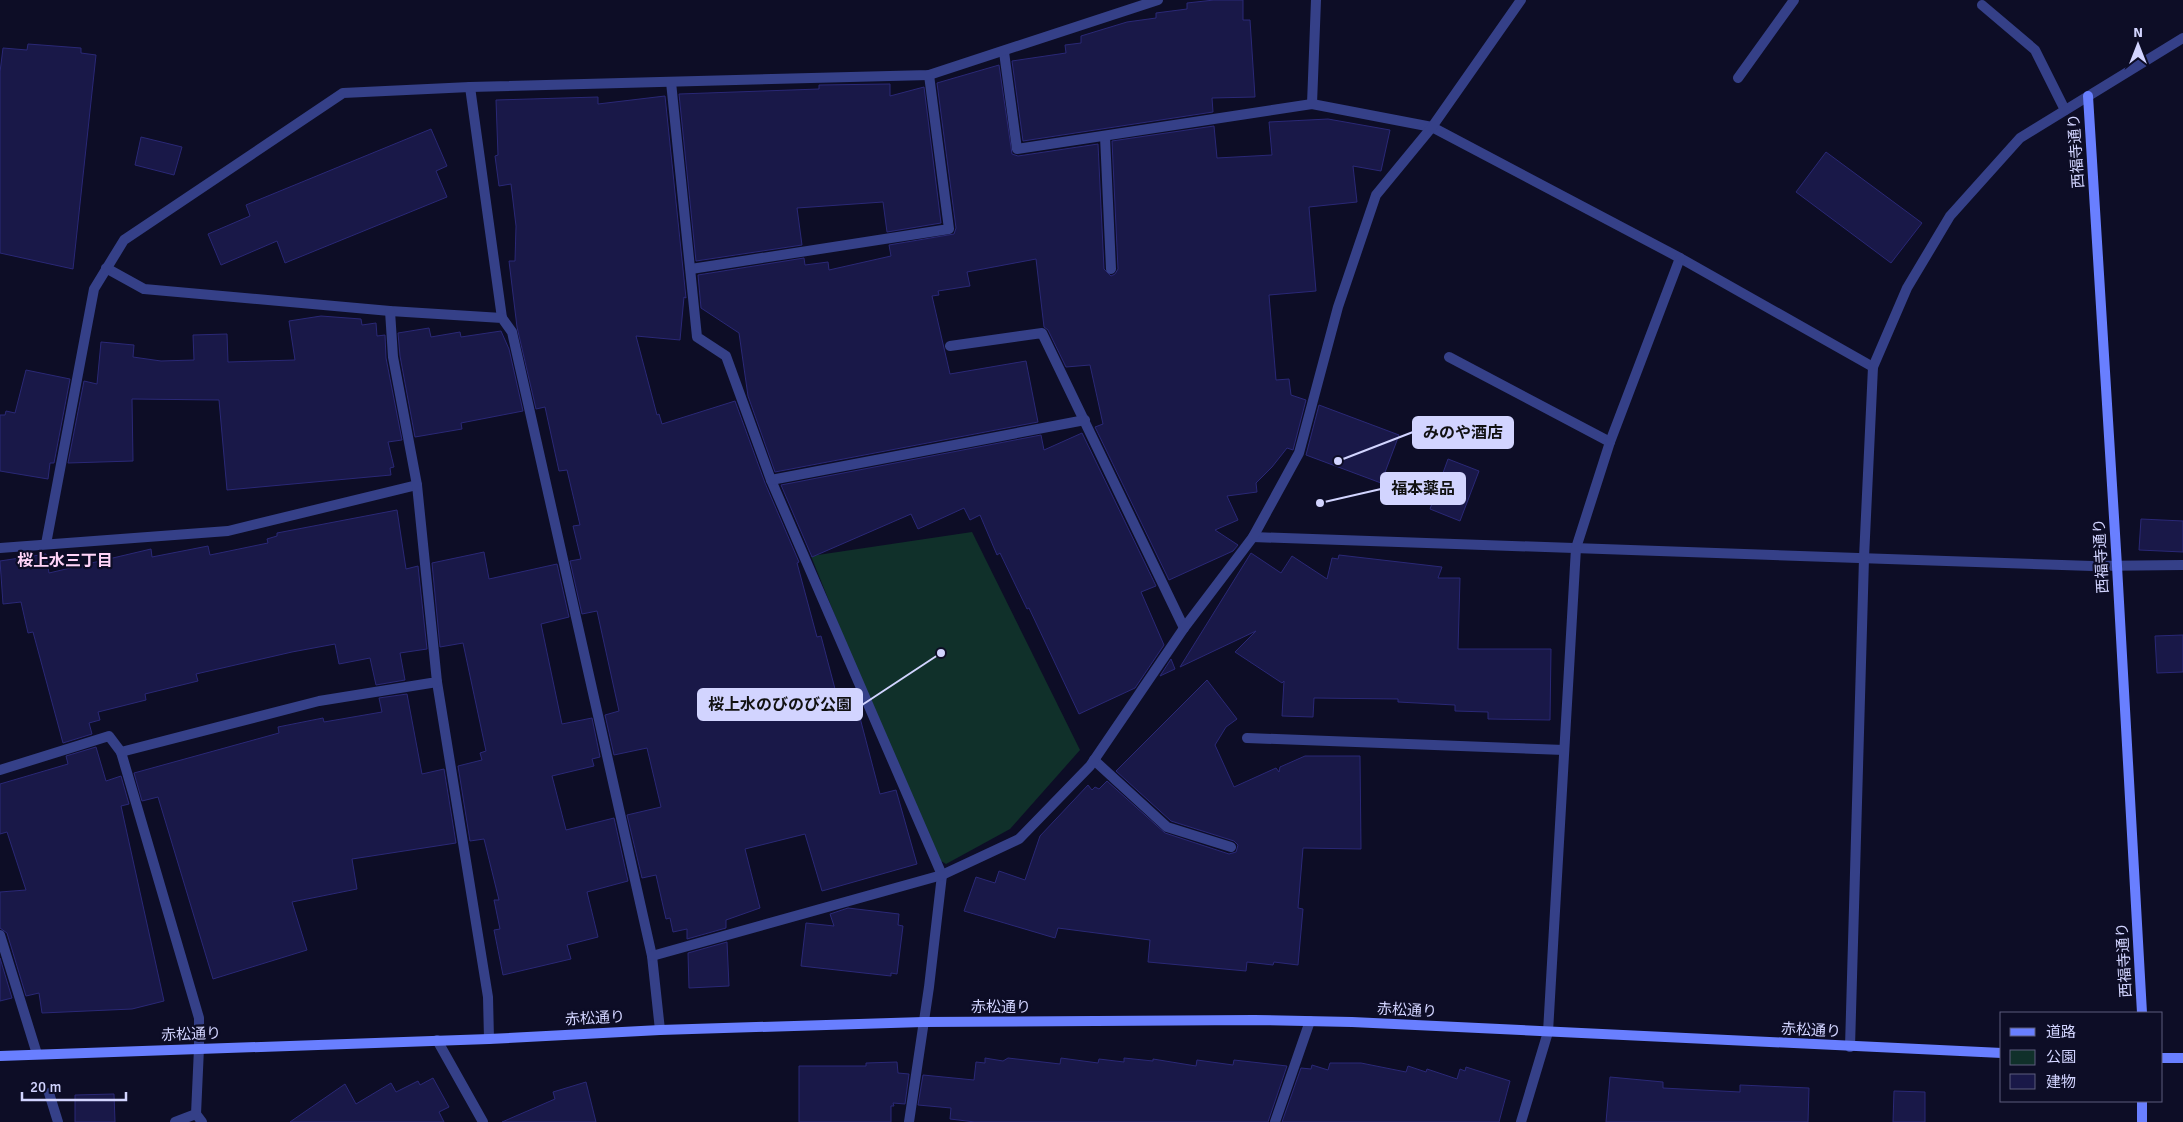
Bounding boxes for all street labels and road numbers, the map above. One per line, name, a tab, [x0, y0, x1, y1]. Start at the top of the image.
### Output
street label: 西福寺通り	[2064, 113, 2088, 189]
street label: 西福寺通り	[2090, 518, 2112, 594]
street label: 西福寺通り	[2113, 922, 2135, 998]
street label: 赤松通り	[971, 998, 1031, 1016]
street label: 赤松通り	[1377, 999, 1437, 1021]
street label: 赤松通り	[565, 1007, 625, 1029]
street label: 赤松通り	[1781, 1019, 1841, 1041]
street label: 赤松通り	[161, 1024, 221, 1044]

